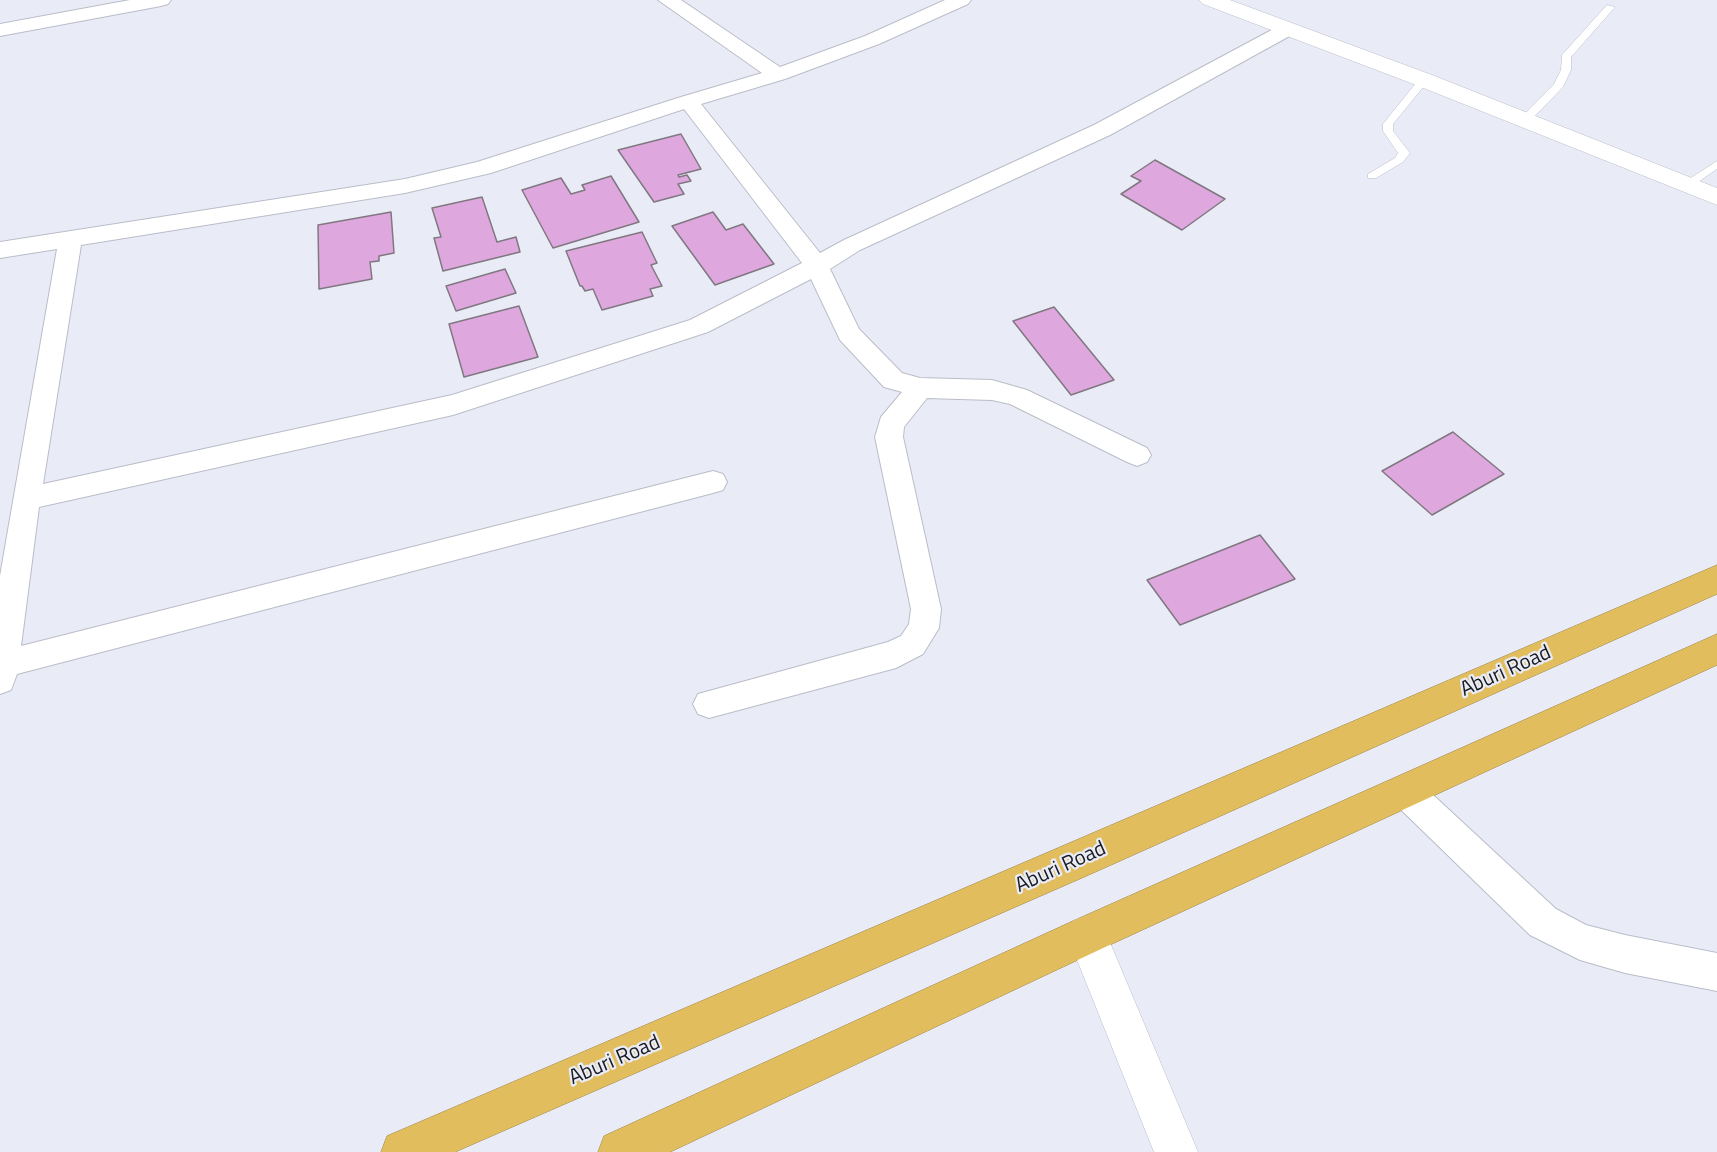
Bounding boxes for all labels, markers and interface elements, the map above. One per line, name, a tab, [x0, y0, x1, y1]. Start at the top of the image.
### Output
street label: Aburi Road	[1457, 641, 1555, 703]
street label: Aburi Road	[1012, 837, 1110, 899]
street label: Aburi Road	[566, 1031, 664, 1091]

